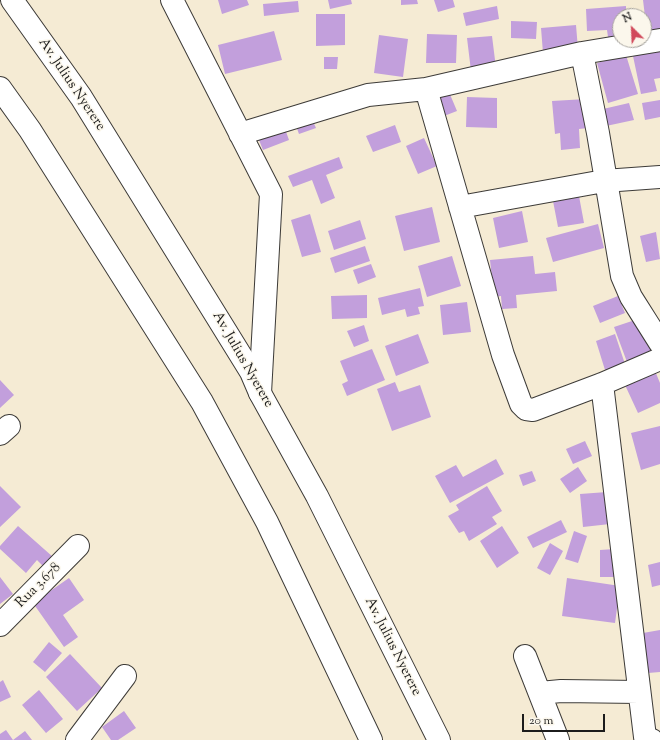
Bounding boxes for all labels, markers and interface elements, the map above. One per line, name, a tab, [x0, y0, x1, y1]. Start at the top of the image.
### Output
north arrow	[612, 8, 652, 48]
text: N	[620, 9, 635, 27]
street label: Av. Julius Nyerere	[34, 36, 108, 134]
street label: Av. Julius Nyerere	[208, 309, 276, 411]
street label: Rua 3.678	[13, 560, 65, 612]
street label: Av. Julius Nyerere	[360, 595, 424, 699]
scale bar	[524, 706, 607, 732]
text: 20 m	[529, 712, 553, 730]

